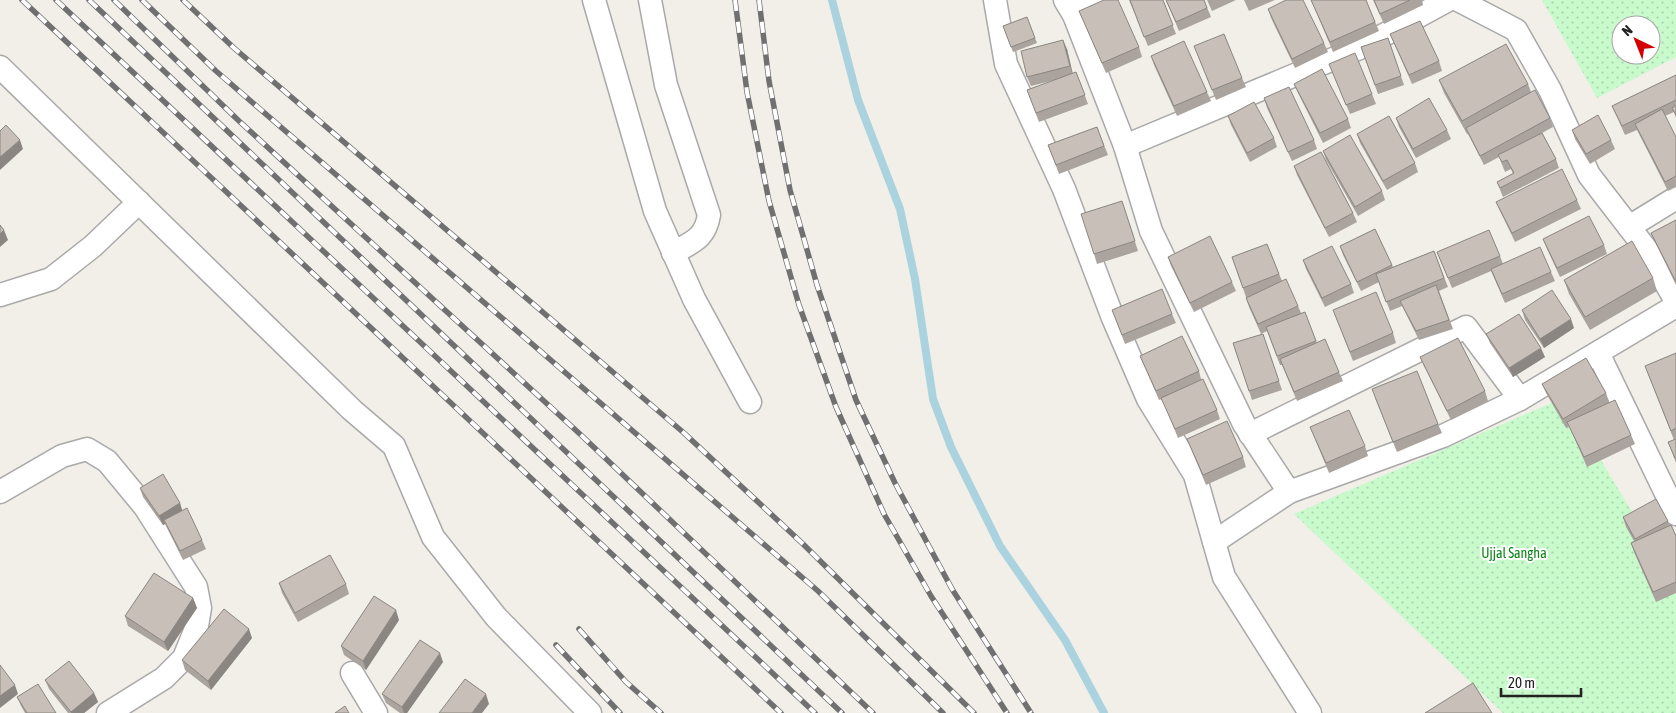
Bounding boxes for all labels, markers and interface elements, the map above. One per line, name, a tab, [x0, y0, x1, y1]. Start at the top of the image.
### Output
north arrow	[1611, 15, 1661, 65]
text: N	[1619, 22, 1636, 39]
park label: Ujjal Sangha	[1481, 545, 1547, 561]
scale bar	[1501, 666, 1581, 698]
text: 20 m	[1508, 674, 1535, 691]

